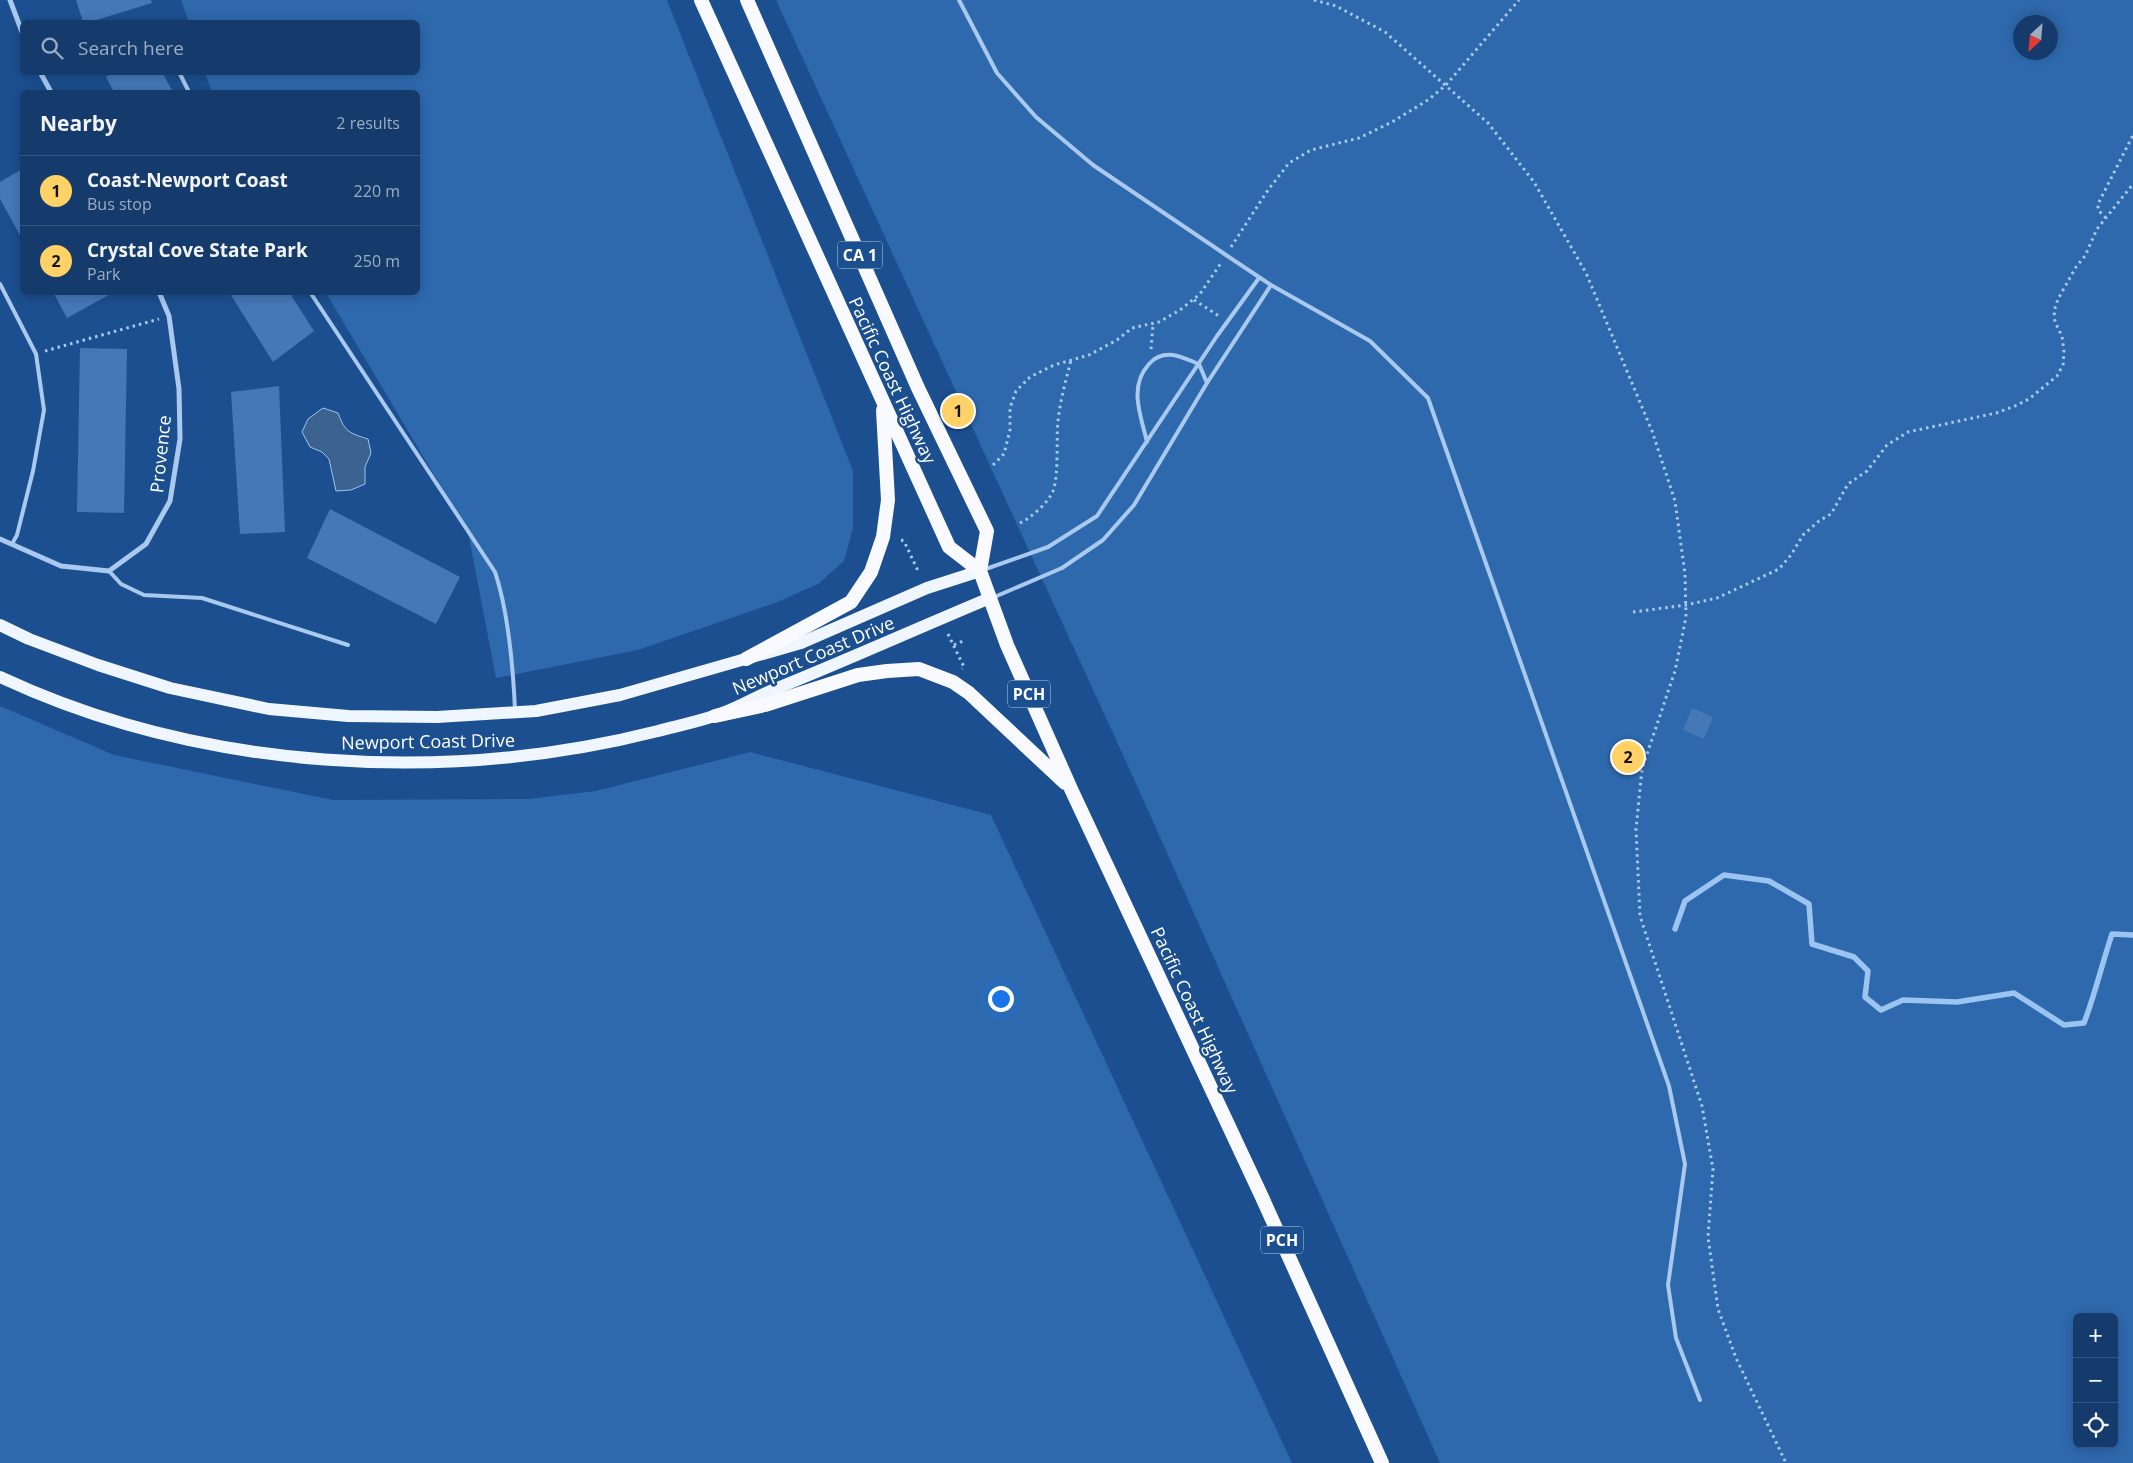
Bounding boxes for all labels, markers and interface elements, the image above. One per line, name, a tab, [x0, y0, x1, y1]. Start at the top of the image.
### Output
north arrow	[2013, 15, 2058, 60]
search box	[20, 20, 420, 75]
icon: search	[38, 34, 66, 62]
text: Search here	[78, 35, 184, 61]
text: Nearby	[40, 109, 117, 137]
text: 2 results	[336, 112, 400, 134]
text: Coast-Newport Coast	[87, 167, 288, 193]
text: 1	[51, 180, 61, 202]
text: 220 m	[354, 180, 400, 202]
text: Bus stop	[87, 193, 152, 215]
text: Crystal Cove State Park	[87, 237, 308, 263]
road number: CA 1	[838, 242, 882, 268]
text: 2	[51, 250, 61, 272]
text: 250 m	[354, 250, 400, 272]
text: Park	[87, 263, 120, 285]
street label: Pacific Coast Highway	[844, 293, 943, 468]
pin: 1	[942, 392, 974, 430]
street label: Provence	[144, 414, 176, 494]
street label: Newport Coast Drive	[728, 610, 898, 700]
road number: PCH	[1008, 681, 1050, 708]
street label: Newport Coast Drive	[341, 727, 515, 755]
pin: 2	[1612, 738, 1644, 776]
street label: Pacific Coast Highway	[1146, 923, 1245, 1098]
your location	[988, 986, 1014, 1012]
road number: PCH	[1261, 1226, 1303, 1254]
map controls	[2073, 1313, 2118, 1448]
button: +	[2073, 1313, 2118, 1358]
button: −	[2073, 1358, 2118, 1403]
button: locate	[2073, 1403, 2118, 1448]

